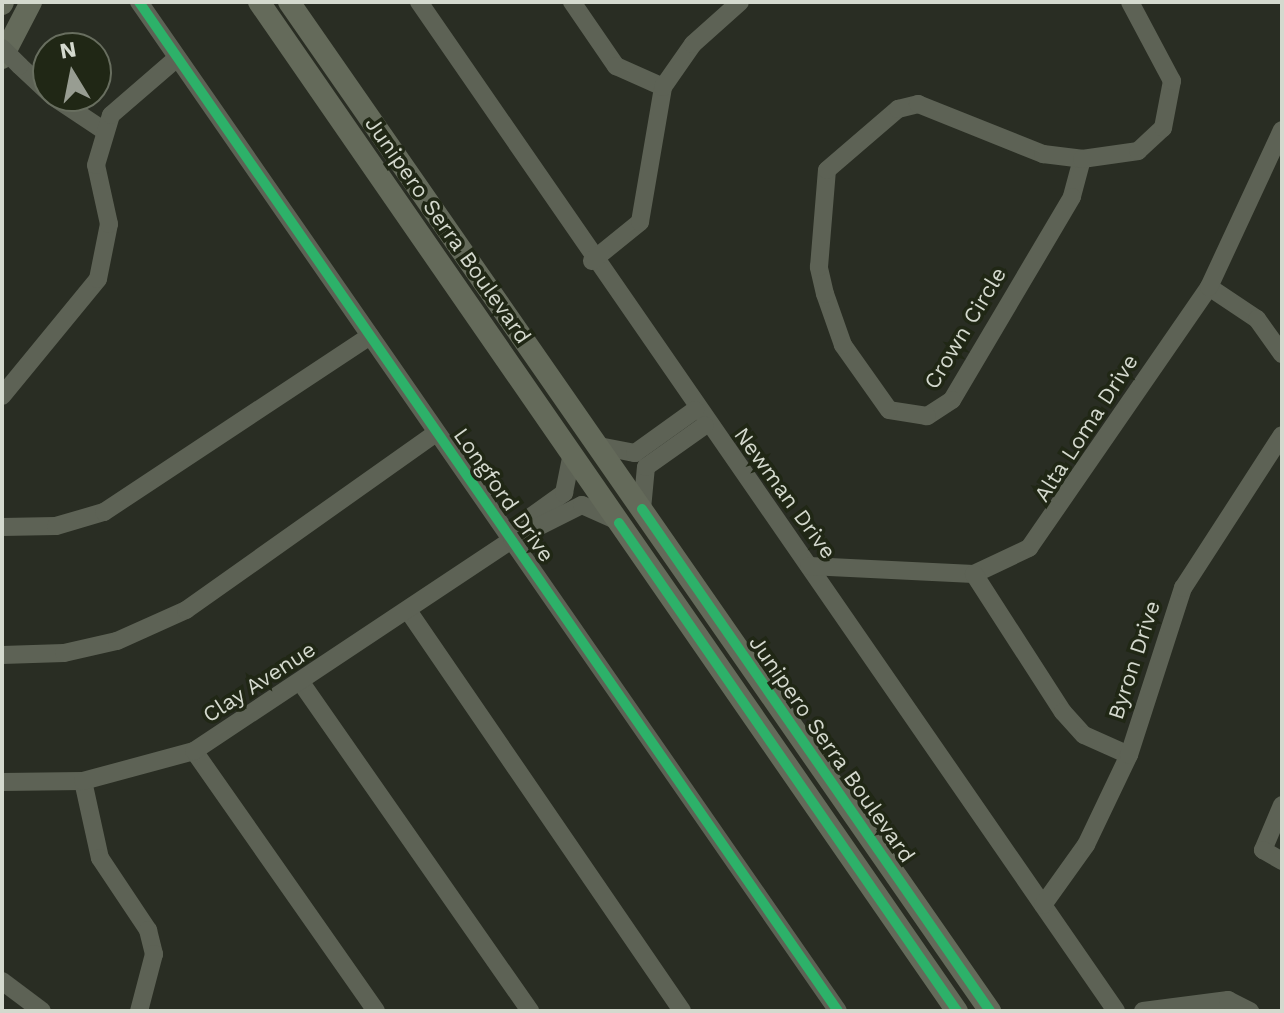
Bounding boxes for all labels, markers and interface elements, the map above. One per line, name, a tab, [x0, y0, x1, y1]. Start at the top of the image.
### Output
north arrow	[32, 32, 112, 112]
text: N	[58, 36, 78, 64]
street label: Junipero Serra Boulevard	[359, 111, 537, 349]
street label: Crown Circle	[918, 262, 1012, 394]
street label: Alta Loma Drive	[1028, 349, 1144, 507]
street label: Newman Drive	[728, 422, 842, 564]
street label: Longford Drive	[448, 423, 560, 567]
street label: Byron Drive	[1102, 597, 1166, 723]
street label: Junipero Serra Boulevard	[743, 630, 921, 868]
street label: Clay Avenue	[197, 635, 321, 729]

